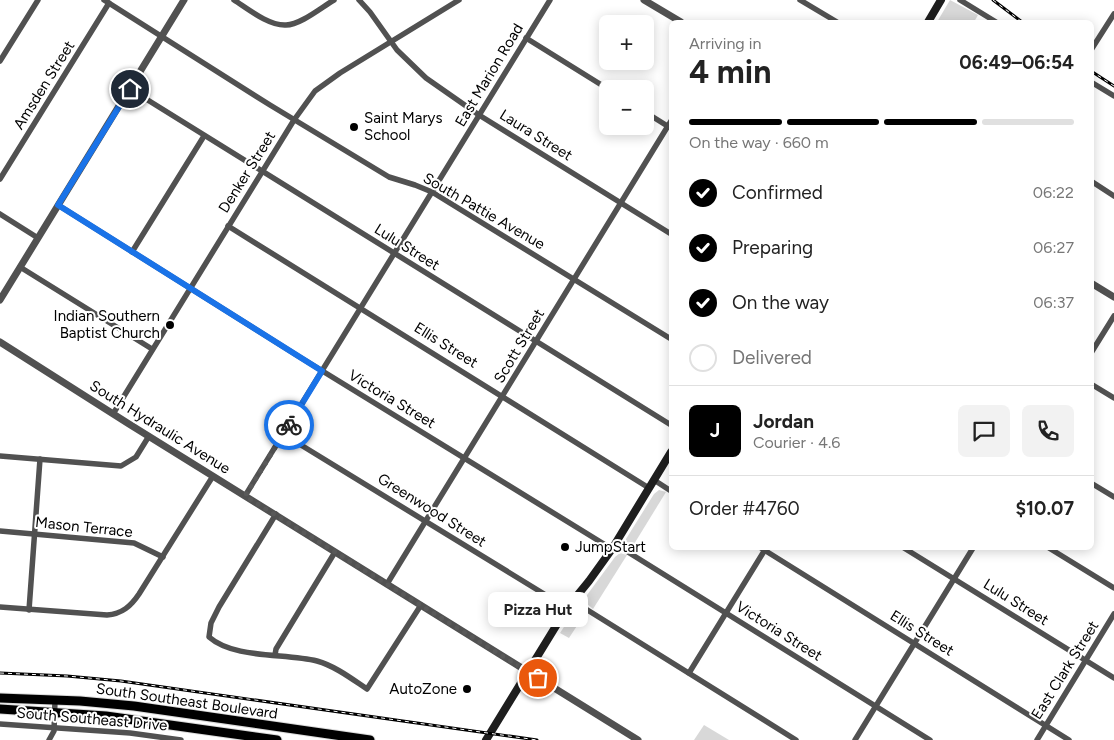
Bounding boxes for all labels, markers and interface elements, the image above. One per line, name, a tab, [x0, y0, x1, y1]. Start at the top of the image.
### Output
map controls	[599, 15, 654, 135]
button: +	[599, 15, 654, 70]
street label: East Marion Road	[451, 20, 527, 130]
text: Arriving in	[689, 34, 761, 53]
street label: Amsden Street	[10, 37, 79, 133]
text: 06:49–06:54	[959, 51, 1074, 74]
text: 4 min	[689, 53, 771, 91]
pin	[109, 68, 151, 110]
icon: home	[116, 75, 144, 103]
button: −	[599, 80, 654, 135]
street label: Laura Street	[496, 106, 576, 165]
place label: Saint Marys School	[364, 109, 442, 144]
marker: Saint Marys School	[348, 121, 360, 133]
street label: Denker Street	[215, 128, 279, 216]
text: On the way · 660 m	[689, 133, 829, 152]
street label: South Pattie Avenue	[420, 169, 548, 253]
icon: check	[689, 179, 717, 207]
text: Confirmed	[732, 181, 823, 204]
text: 06:22	[1033, 183, 1074, 202]
street label: Lulu Street	[371, 220, 443, 274]
icon: check	[689, 234, 717, 262]
text: Preparing	[732, 236, 813, 259]
text: 06:27	[1033, 238, 1074, 257]
icon: check	[689, 289, 717, 317]
text: On the way	[732, 291, 829, 314]
text: 06:37	[1033, 293, 1074, 312]
street label: Scott Street	[490, 305, 548, 386]
place label: Indian Southern Baptist Church	[54, 307, 160, 342]
street label: Ellis Street	[411, 318, 481, 372]
marker: Indian Southern Baptist Church	[164, 319, 176, 331]
text: Delivered	[732, 346, 812, 369]
street label: Victoria Street	[345, 366, 439, 432]
street label: South Hydraulic Avenue	[86, 376, 234, 478]
courier	[264, 400, 314, 450]
button: chat	[958, 405, 1010, 457]
button: phone	[1022, 405, 1074, 457]
text: Jordan	[753, 410, 814, 433]
icon: bike	[275, 411, 303, 439]
text: J	[710, 419, 720, 442]
text: Courier · 4.6	[753, 433, 840, 452]
street label: Greenwood Street	[374, 469, 490, 551]
text: Order #4760	[689, 497, 800, 520]
text: $10.07	[1016, 497, 1074, 520]
street label: Mason Terrace	[34, 513, 134, 541]
place label: JumpStart	[575, 538, 646, 556]
marker: JumpStart	[559, 541, 571, 553]
street label: Lulu Street	[980, 575, 1052, 629]
callout: Pizza Hut	[488, 593, 588, 628]
street label: Victoria Street	[733, 597, 826, 665]
text: Pizza Hut	[504, 600, 572, 619]
street label: Ellis Street	[887, 606, 957, 660]
street label: East Clark Street	[1028, 617, 1103, 723]
pin	[517, 657, 559, 699]
icon: bag	[524, 664, 552, 692]
street label: South Southeast Boulevard	[95, 679, 279, 723]
place label: AutoZone	[389, 680, 457, 698]
marker: AutoZone	[461, 683, 473, 695]
street label: South Southeast Drive	[16, 703, 168, 735]

